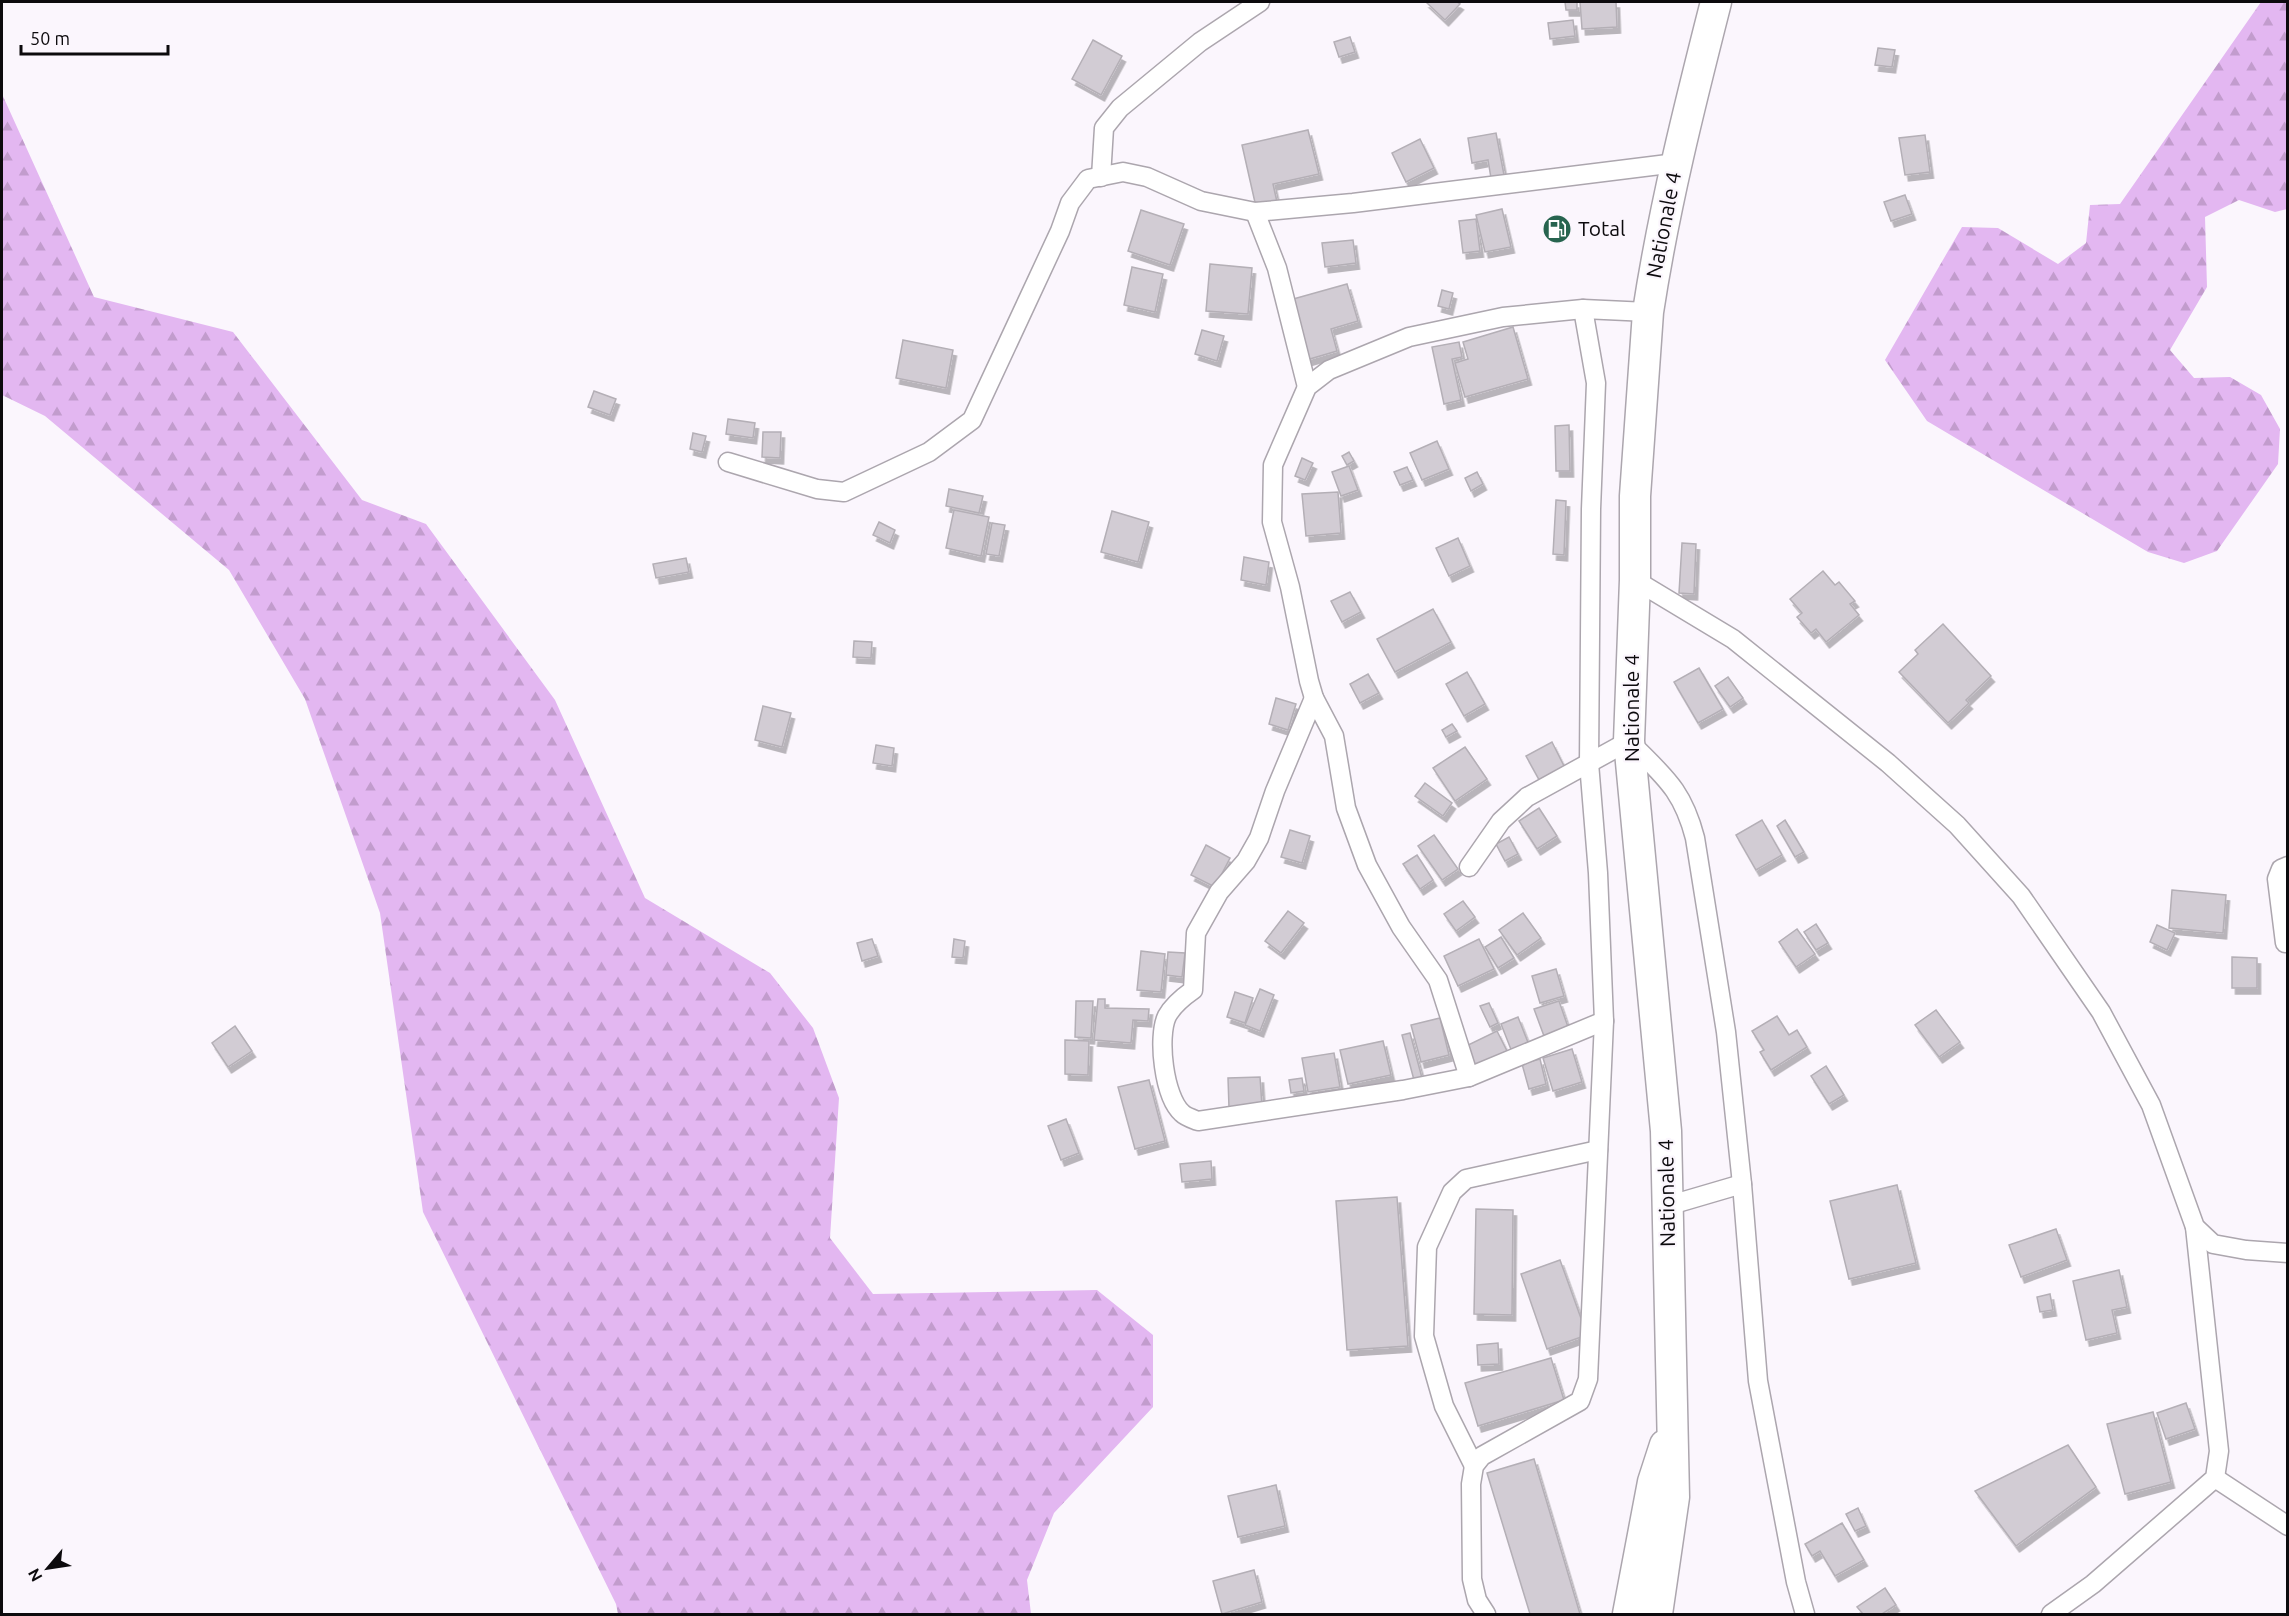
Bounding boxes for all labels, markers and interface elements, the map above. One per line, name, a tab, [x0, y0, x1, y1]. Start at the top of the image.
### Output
scale bar	[21, 18, 168, 56]
text: 50 m	[30, 28, 70, 48]
street label: Nationale 4	[1641, 170, 1685, 280]
fuel station icon: Total	[1541, 213, 1573, 245]
place label: Total	[1578, 216, 1625, 240]
street label: Nationale 4	[1619, 654, 1643, 762]
street label: Nationale 4	[1653, 1139, 1679, 1247]
north arrow	[18, 1538, 78, 1598]
text: N	[24, 1566, 46, 1585]

